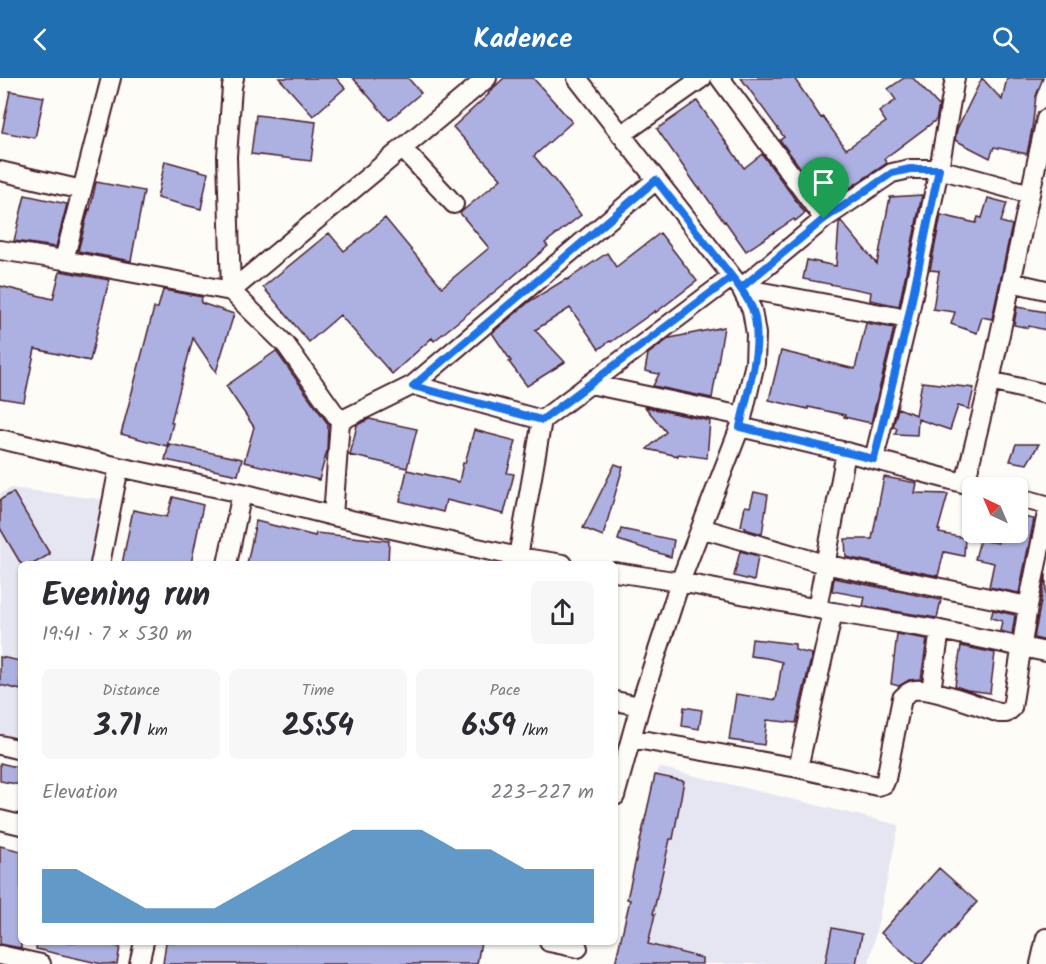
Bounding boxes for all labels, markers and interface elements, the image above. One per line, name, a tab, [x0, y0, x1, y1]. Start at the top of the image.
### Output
text: Kadence	[473, 18, 573, 61]
icon: back	[24, 23, 57, 56]
icon: search	[989, 23, 1022, 56]
pin	[798, 157, 849, 219]
icon: arrive	[807, 166, 840, 199]
north arrow	[962, 477, 1028, 543]
map controls	[962, 477, 1028, 543]
text: Evening run	[42, 570, 210, 623]
button: share	[531, 581, 594, 644]
text: 19:41 · 7 × 530 m	[42, 619, 192, 651]
text: Distance	[102, 678, 160, 703]
text: Time	[302, 678, 334, 703]
text: Pace	[490, 678, 520, 703]
text: 3.71	[94, 703, 141, 751]
text: 25:54	[282, 703, 354, 751]
text: 6:59	[462, 703, 516, 751]
text: km	[141, 718, 168, 743]
text: /km	[516, 718, 548, 743]
text: Elevation	[42, 777, 118, 809]
text: 223–227 m	[491, 777, 594, 809]

